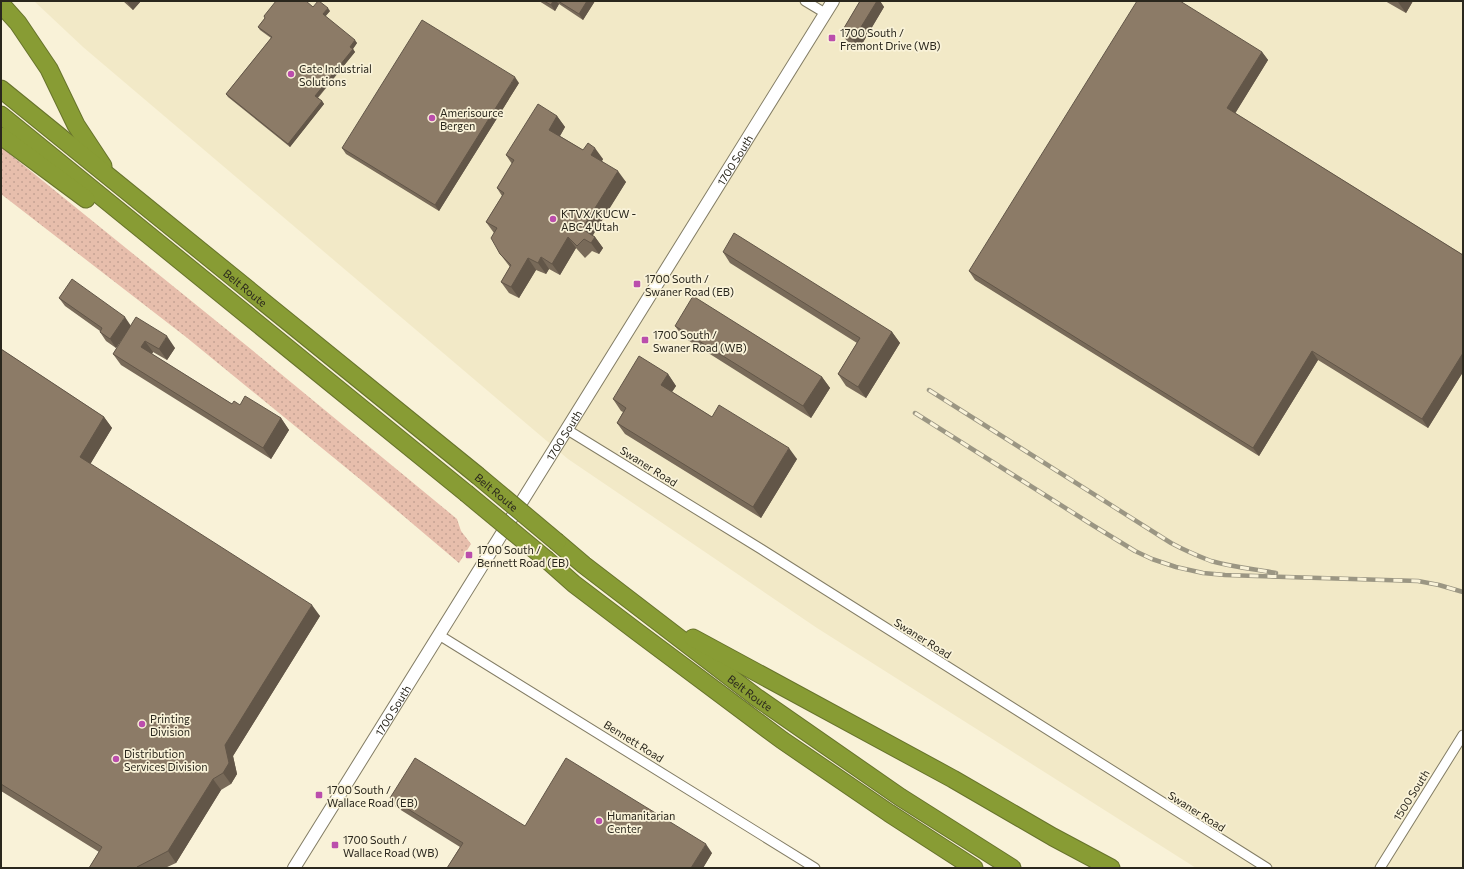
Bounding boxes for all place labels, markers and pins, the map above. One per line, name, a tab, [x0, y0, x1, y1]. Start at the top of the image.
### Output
place label: 1700 South / Fremont Drive (WB)	[840, 26, 941, 52]
marker: 1700 South / Fremont Drive (WB)	[827, 33, 837, 43]
place label: Cate Industrial Solutions	[299, 62, 372, 88]
marker: Cate Industrial Solutions	[286, 69, 296, 79]
place label: Amerisource Bergen	[440, 106, 504, 132]
marker: Amerisource Bergen	[427, 113, 437, 123]
place label: KTVX/KUCW - ABC 4 Utah	[561, 207, 636, 233]
marker: KTVX/KUCW - ABC 4 Utah	[548, 214, 558, 224]
place label: 1700 South / Swaner Road (EB)	[645, 272, 734, 298]
marker: 1700 South / Swaner Road (EB)	[632, 279, 642, 289]
place label: 1700 South / Swaner Road (WB)	[653, 328, 747, 354]
marker: 1700 South / Swaner Road (WB)	[640, 335, 650, 345]
place label: 1700 South / Bennett Road (EB)	[477, 543, 569, 569]
marker: 1700 South / Bennett Road (EB)	[464, 550, 474, 560]
place label: Printing Division	[150, 712, 190, 738]
marker: Printing Division	[137, 719, 147, 729]
place label: Distribution Services Division	[124, 747, 208, 773]
marker: Distribution Services Division	[111, 754, 121, 764]
place label: 1700 South / Wallace Road (EB)	[327, 783, 418, 809]
marker: 1700 South / Wallace Road (EB)	[314, 790, 324, 800]
place label: Humanitarian Center	[607, 809, 675, 835]
marker: Humanitarian Center	[594, 816, 604, 826]
place label: 1700 South / Wallace Road (WB)	[343, 833, 438, 859]
marker: 1700 South / Wallace Road (WB)	[330, 840, 340, 850]

